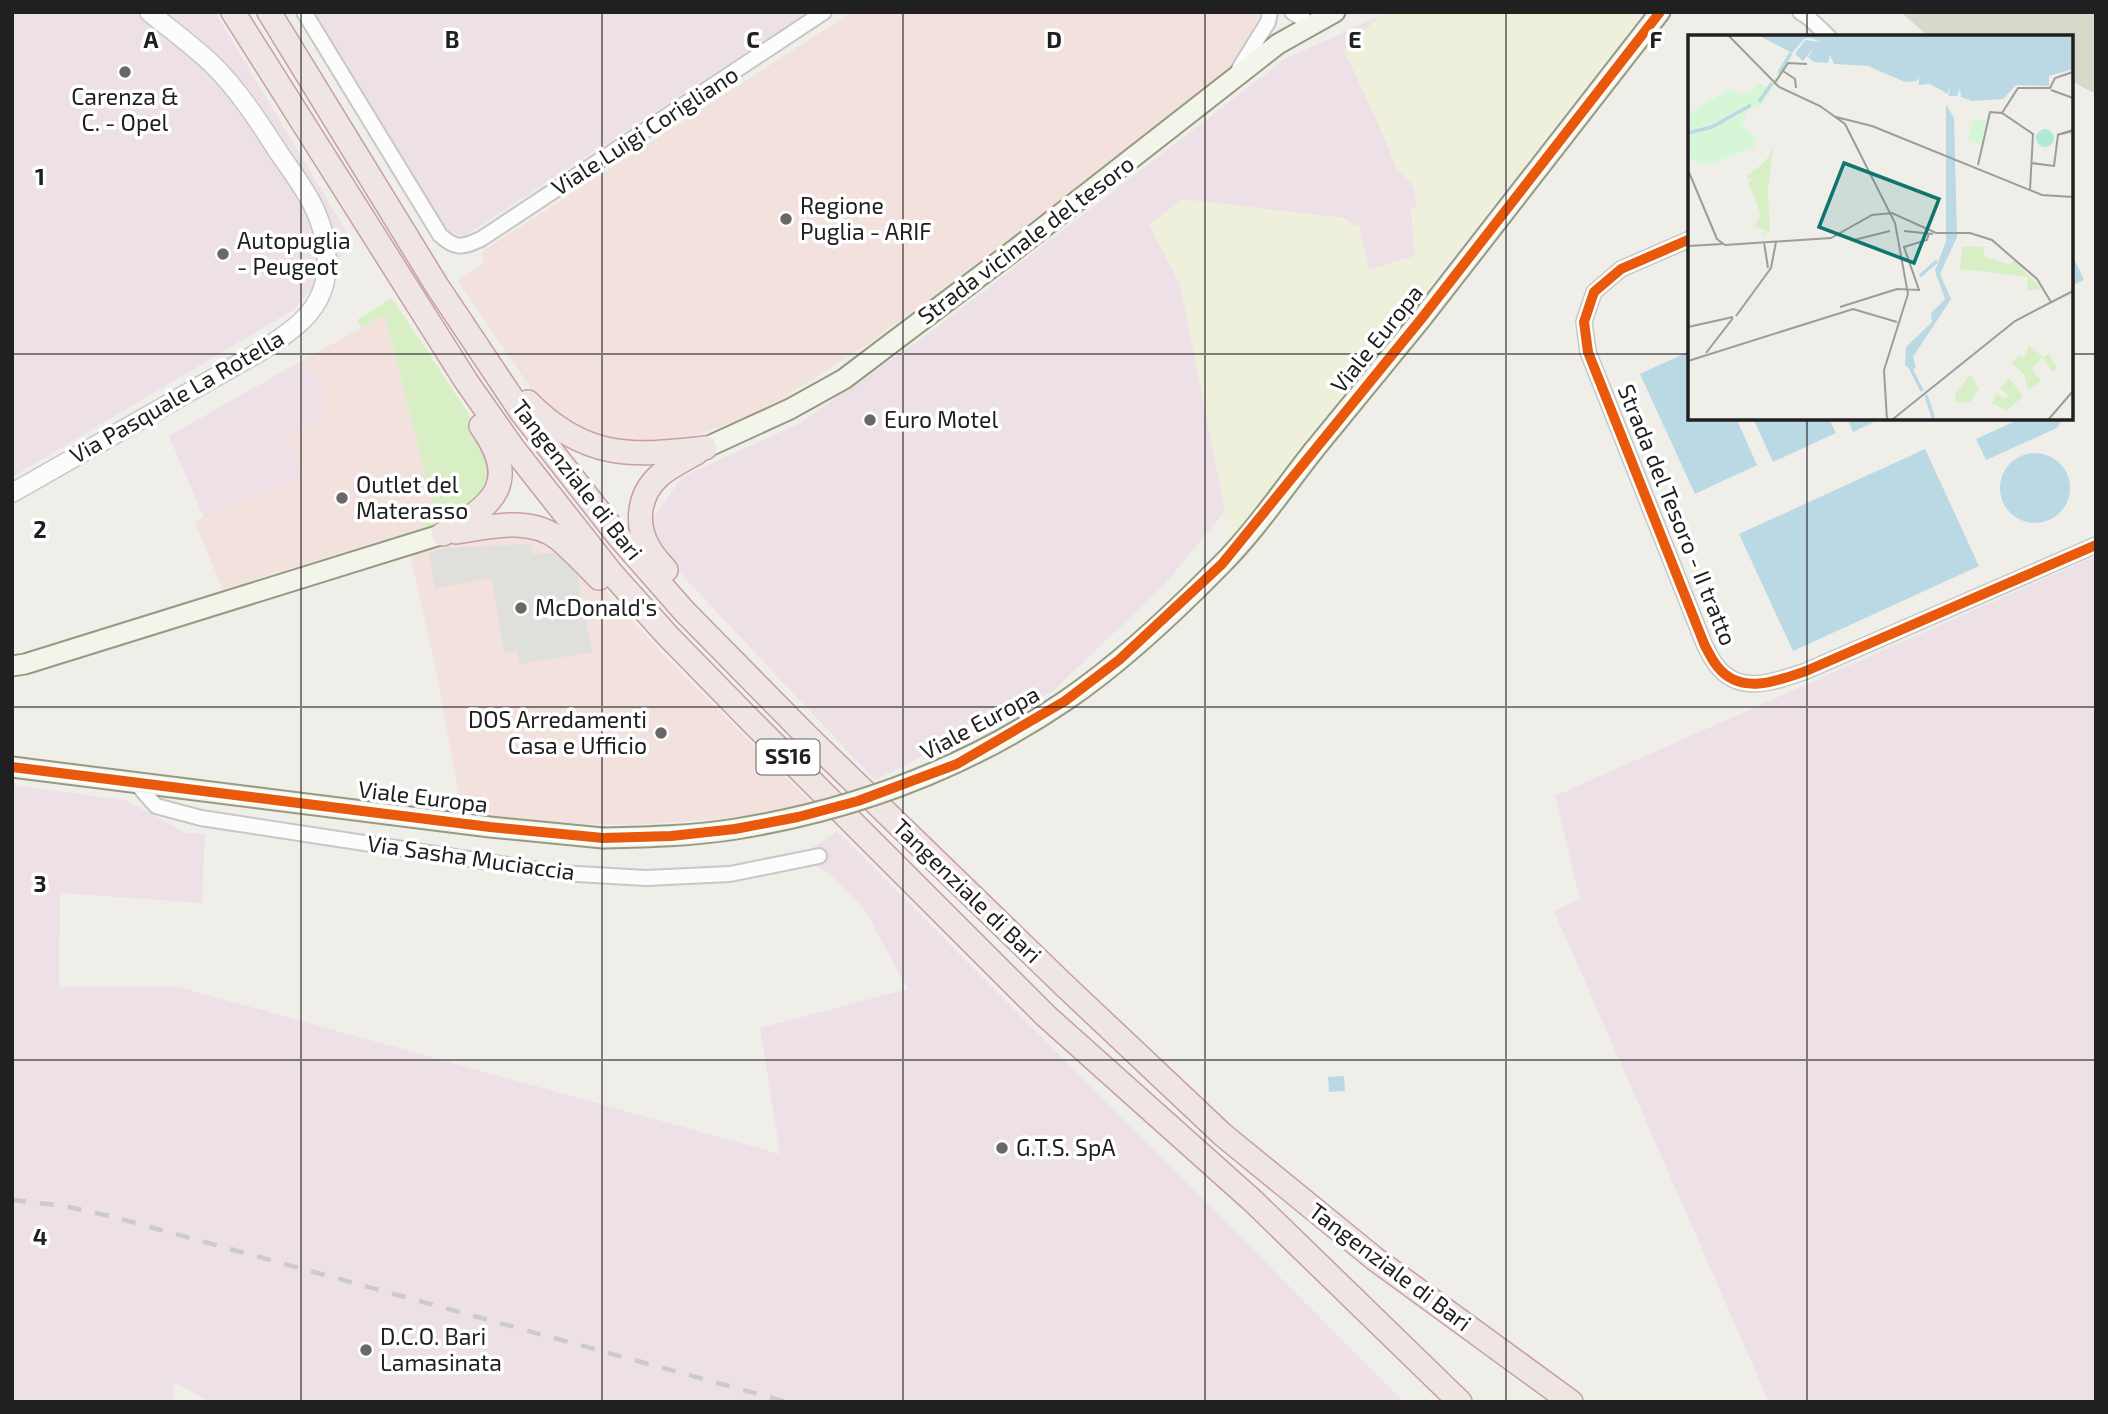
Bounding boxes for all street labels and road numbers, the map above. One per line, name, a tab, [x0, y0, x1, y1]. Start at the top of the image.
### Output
street label: Viale Luigi Corigliano	[546, 59, 743, 201]
street label: Strada vicinale del tesoro	[912, 149, 1139, 330]
street label: Viale Europa	[1324, 279, 1428, 398]
street label: Via Pasquale La Rotella	[64, 323, 289, 469]
street label: Strada del Tesoro - II tratto	[1613, 380, 1743, 649]
street label: Tangenziale di Bari	[506, 394, 649, 565]
street label: Viale Europa	[915, 679, 1044, 765]
road number: SS16	[756, 740, 820, 774]
street label: Viale Europa	[357, 774, 490, 818]
street label: Tangenziale di Bari	[888, 812, 1048, 968]
street label: Via Sasha Muciaccia	[366, 829, 577, 885]
street label: Tangenziale di Bari	[1304, 1196, 1477, 1336]

